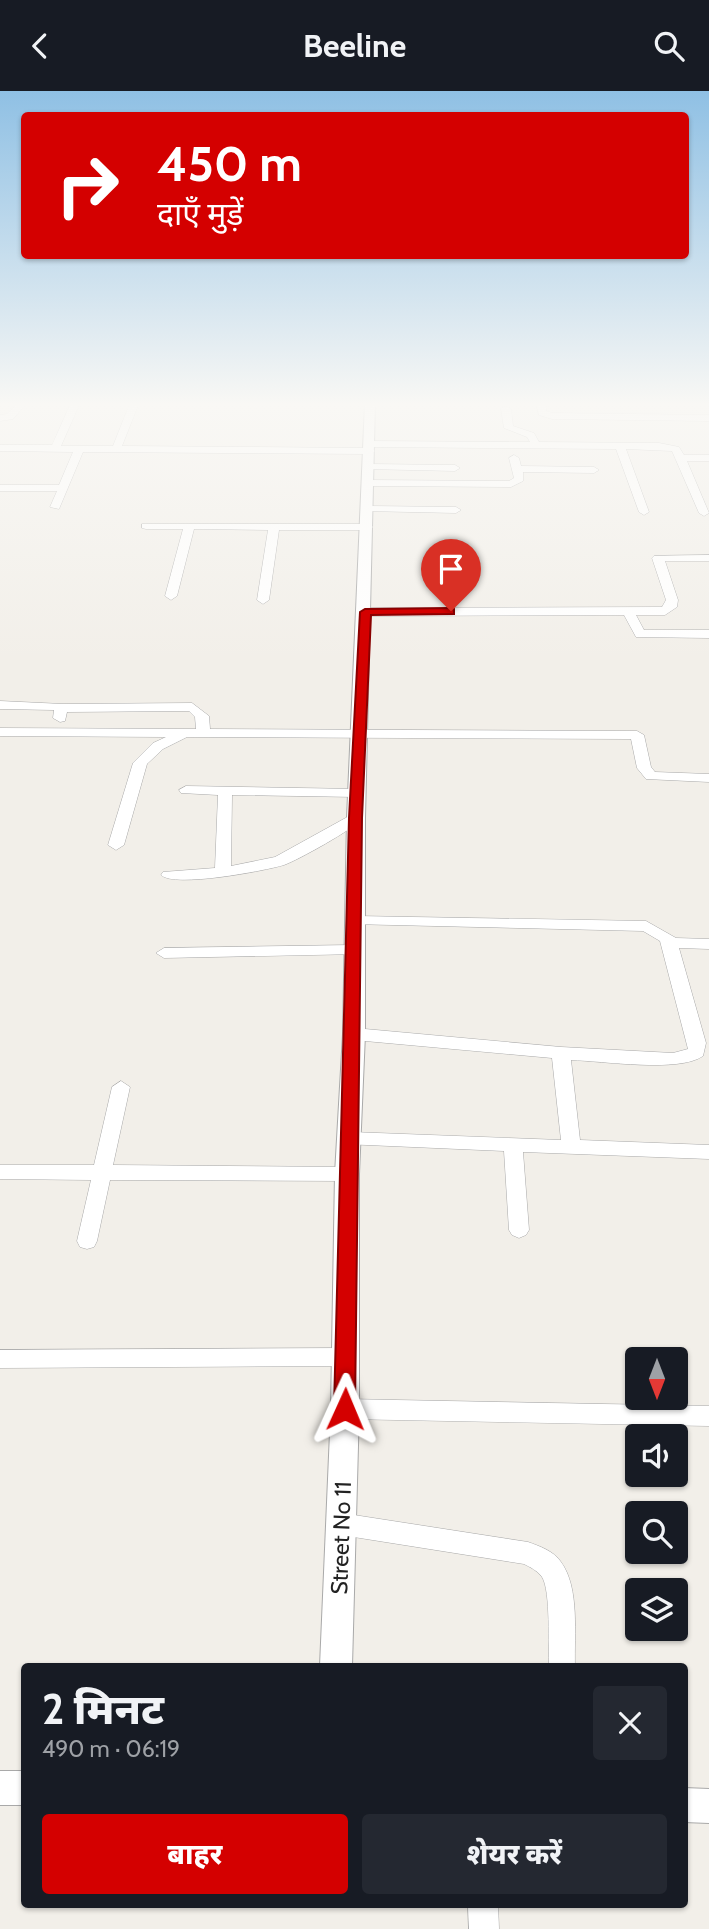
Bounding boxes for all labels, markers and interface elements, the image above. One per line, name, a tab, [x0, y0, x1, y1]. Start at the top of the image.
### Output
text: Beeline	[303, 26, 406, 65]
icon: back	[21, 27, 59, 65]
icon: search	[650, 27, 688, 65]
text: 450 m	[157, 134, 302, 193]
icon: right	[42, 140, 133, 231]
text: दाएँ मुड़ें	[157, 194, 243, 233]
pin	[421, 539, 481, 611]
icon: arrive	[432, 550, 470, 588]
north arrow	[625, 1347, 688, 1411]
map controls	[625, 1347, 688, 1641]
position arrow	[308, 1372, 382, 1446]
button: sound	[625, 1424, 688, 1487]
street label: Street No 11	[325, 1481, 357, 1595]
button: search	[625, 1501, 688, 1564]
button: layers	[625, 1578, 688, 1641]
text: 2 मिनट	[42, 1683, 164, 1735]
button: close	[593, 1686, 667, 1760]
text: 490 m · 06:19	[42, 1735, 180, 1763]
button: बाहर	[42, 1814, 348, 1894]
button: शेयर करें	[362, 1814, 667, 1894]

